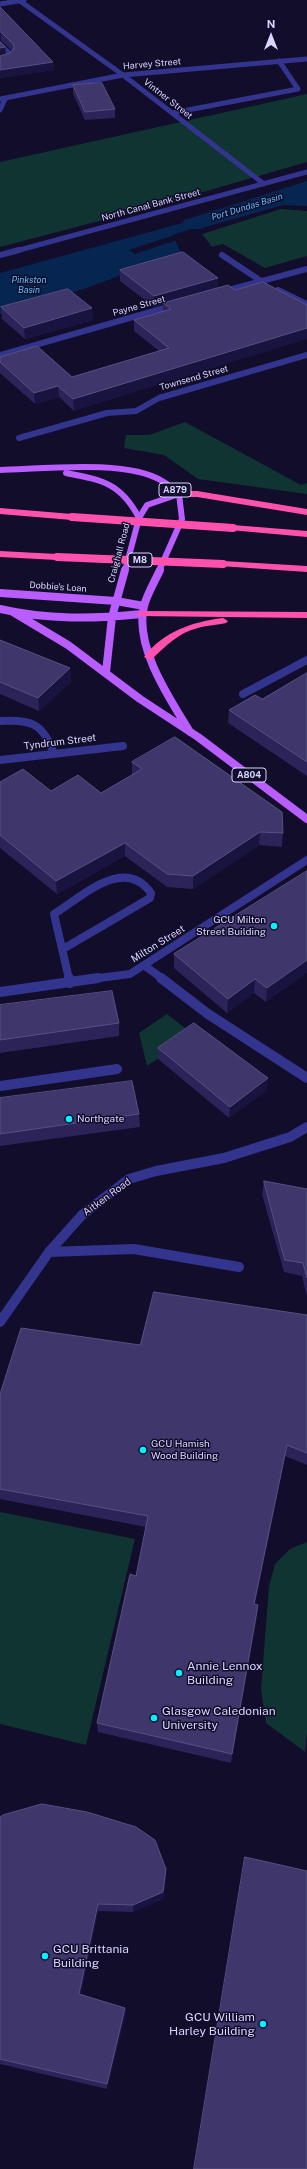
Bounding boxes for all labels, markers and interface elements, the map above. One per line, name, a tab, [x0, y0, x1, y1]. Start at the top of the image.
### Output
north arrow	[251, 16, 291, 56]
text: N	[267, 18, 275, 30]
street label: Harvey Street	[123, 56, 181, 72]
street label: Vintner Street	[141, 77, 195, 121]
street label: North Canal Bank Street	[100, 187, 202, 223]
water label: Port Dundas Basin	[210, 191, 284, 223]
water label: Pinkston Basin	[12, 275, 46, 296]
street label: Payne Street	[112, 293, 166, 319]
street label: Townsend Street	[159, 363, 229, 393]
road number: A879	[159, 483, 191, 497]
street label: Craighall Road	[106, 522, 132, 584]
road number: M8	[128, 553, 152, 567]
street label: Dobbie's Loan	[29, 580, 87, 594]
street label: Tyndrum Street	[23, 732, 97, 752]
road number: A804	[232, 768, 266, 782]
place label: GCU Milton Street Building	[196, 914, 266, 938]
marker: GCU Milton Street Building	[269, 921, 279, 931]
street label: Milton Street	[129, 923, 187, 965]
place label: Northgate	[77, 1113, 124, 1125]
marker: Northgate	[64, 1114, 74, 1124]
street label: Aitken Road	[81, 1176, 133, 1218]
place label: GCU Hamish Wood Building	[151, 1438, 218, 1462]
marker: GCU Hamish Wood Building	[138, 1445, 148, 1455]
place label: Annie Lennox Building	[187, 1659, 263, 1687]
marker: Annie Lennox Building	[174, 1668, 184, 1678]
place label: Glasgow Caledonian University	[162, 1704, 276, 1732]
marker: Glasgow Caledonian University	[149, 1713, 159, 1723]
place label: GCU Brittania Building	[53, 1942, 129, 1970]
marker: GCU Brittania Building	[40, 1951, 50, 1961]
place label: GCU William Harley Building	[169, 2010, 255, 2038]
marker: GCU William Harley Building	[258, 2019, 268, 2029]

